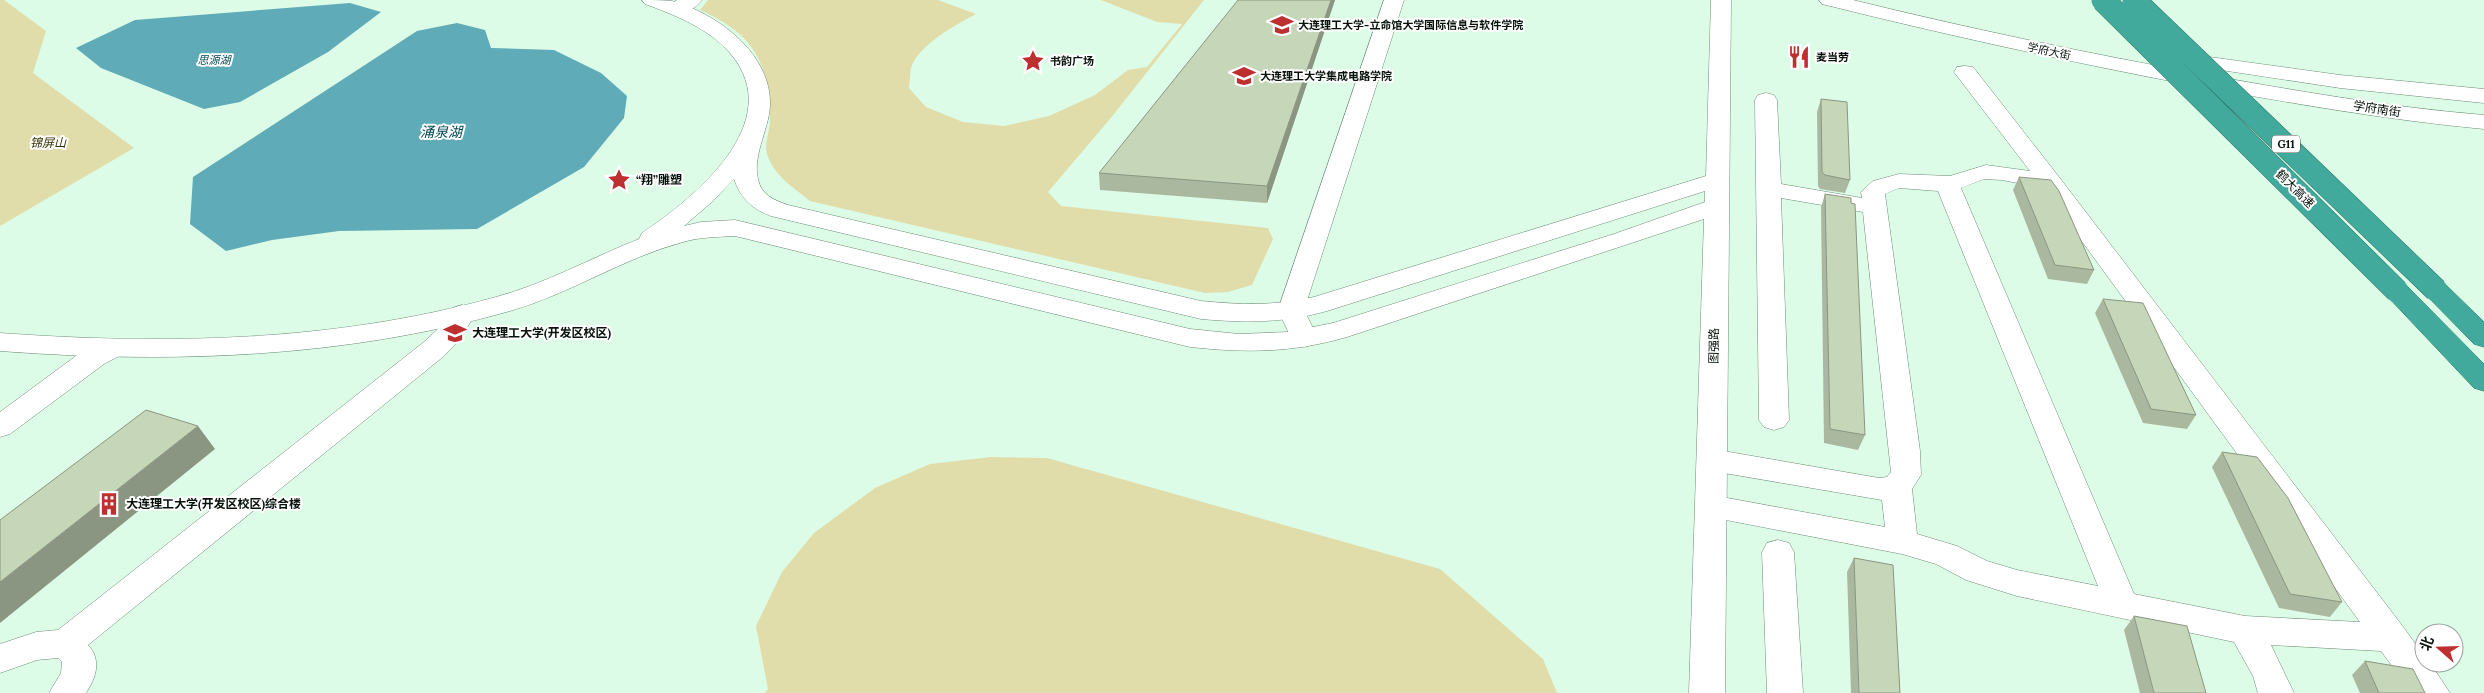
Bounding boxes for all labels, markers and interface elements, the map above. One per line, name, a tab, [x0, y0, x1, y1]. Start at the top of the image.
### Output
school or university icon: 大连理工大学-立命馆大学国际信息与软件学院	[1269, 12, 1295, 38]
place label: 大连理工大学-立命馆大学国际信息与软件学院	[1298, 18, 1523, 32]
street label: 学府大街	[2026, 40, 2072, 62]
restaurant icon: 麦当劳	[1786, 44, 1812, 70]
place icon: 书韵广场	[1020, 48, 1046, 74]
place label: 麦当劳	[1816, 50, 1849, 64]
water label: 思源湖	[198, 53, 232, 67]
place label: 书韵广场	[1050, 54, 1094, 68]
school or university icon: 大连理工大学集成电路学院	[1231, 63, 1257, 89]
place label: 大连理工大学集成电路学院	[1260, 69, 1392, 83]
street label: 学府南街	[2352, 97, 2402, 120]
water label: 涌泉湖	[420, 123, 464, 141]
park label: 锦屏山	[30, 135, 67, 150]
road number: G11	[2272, 136, 2300, 152]
street label: 鹤大高速	[2273, 166, 2318, 211]
place icon: “翔”雕塑	[606, 167, 632, 193]
place label: “翔”雕塑	[636, 172, 682, 187]
school or university icon: 大连理工大学(开发区校区)	[442, 320, 468, 346]
place label: 大连理工大学(开发区校区)	[472, 325, 612, 341]
street label: 图强路	[1706, 328, 1721, 364]
building icon: 大连理工大学(开发区校区)综合楼	[96, 491, 122, 517]
place label: 大连理工大学(开发区校区)综合楼	[126, 496, 301, 512]
north arrow	[2414, 623, 2464, 673]
text: 北	[2416, 634, 2438, 653]

